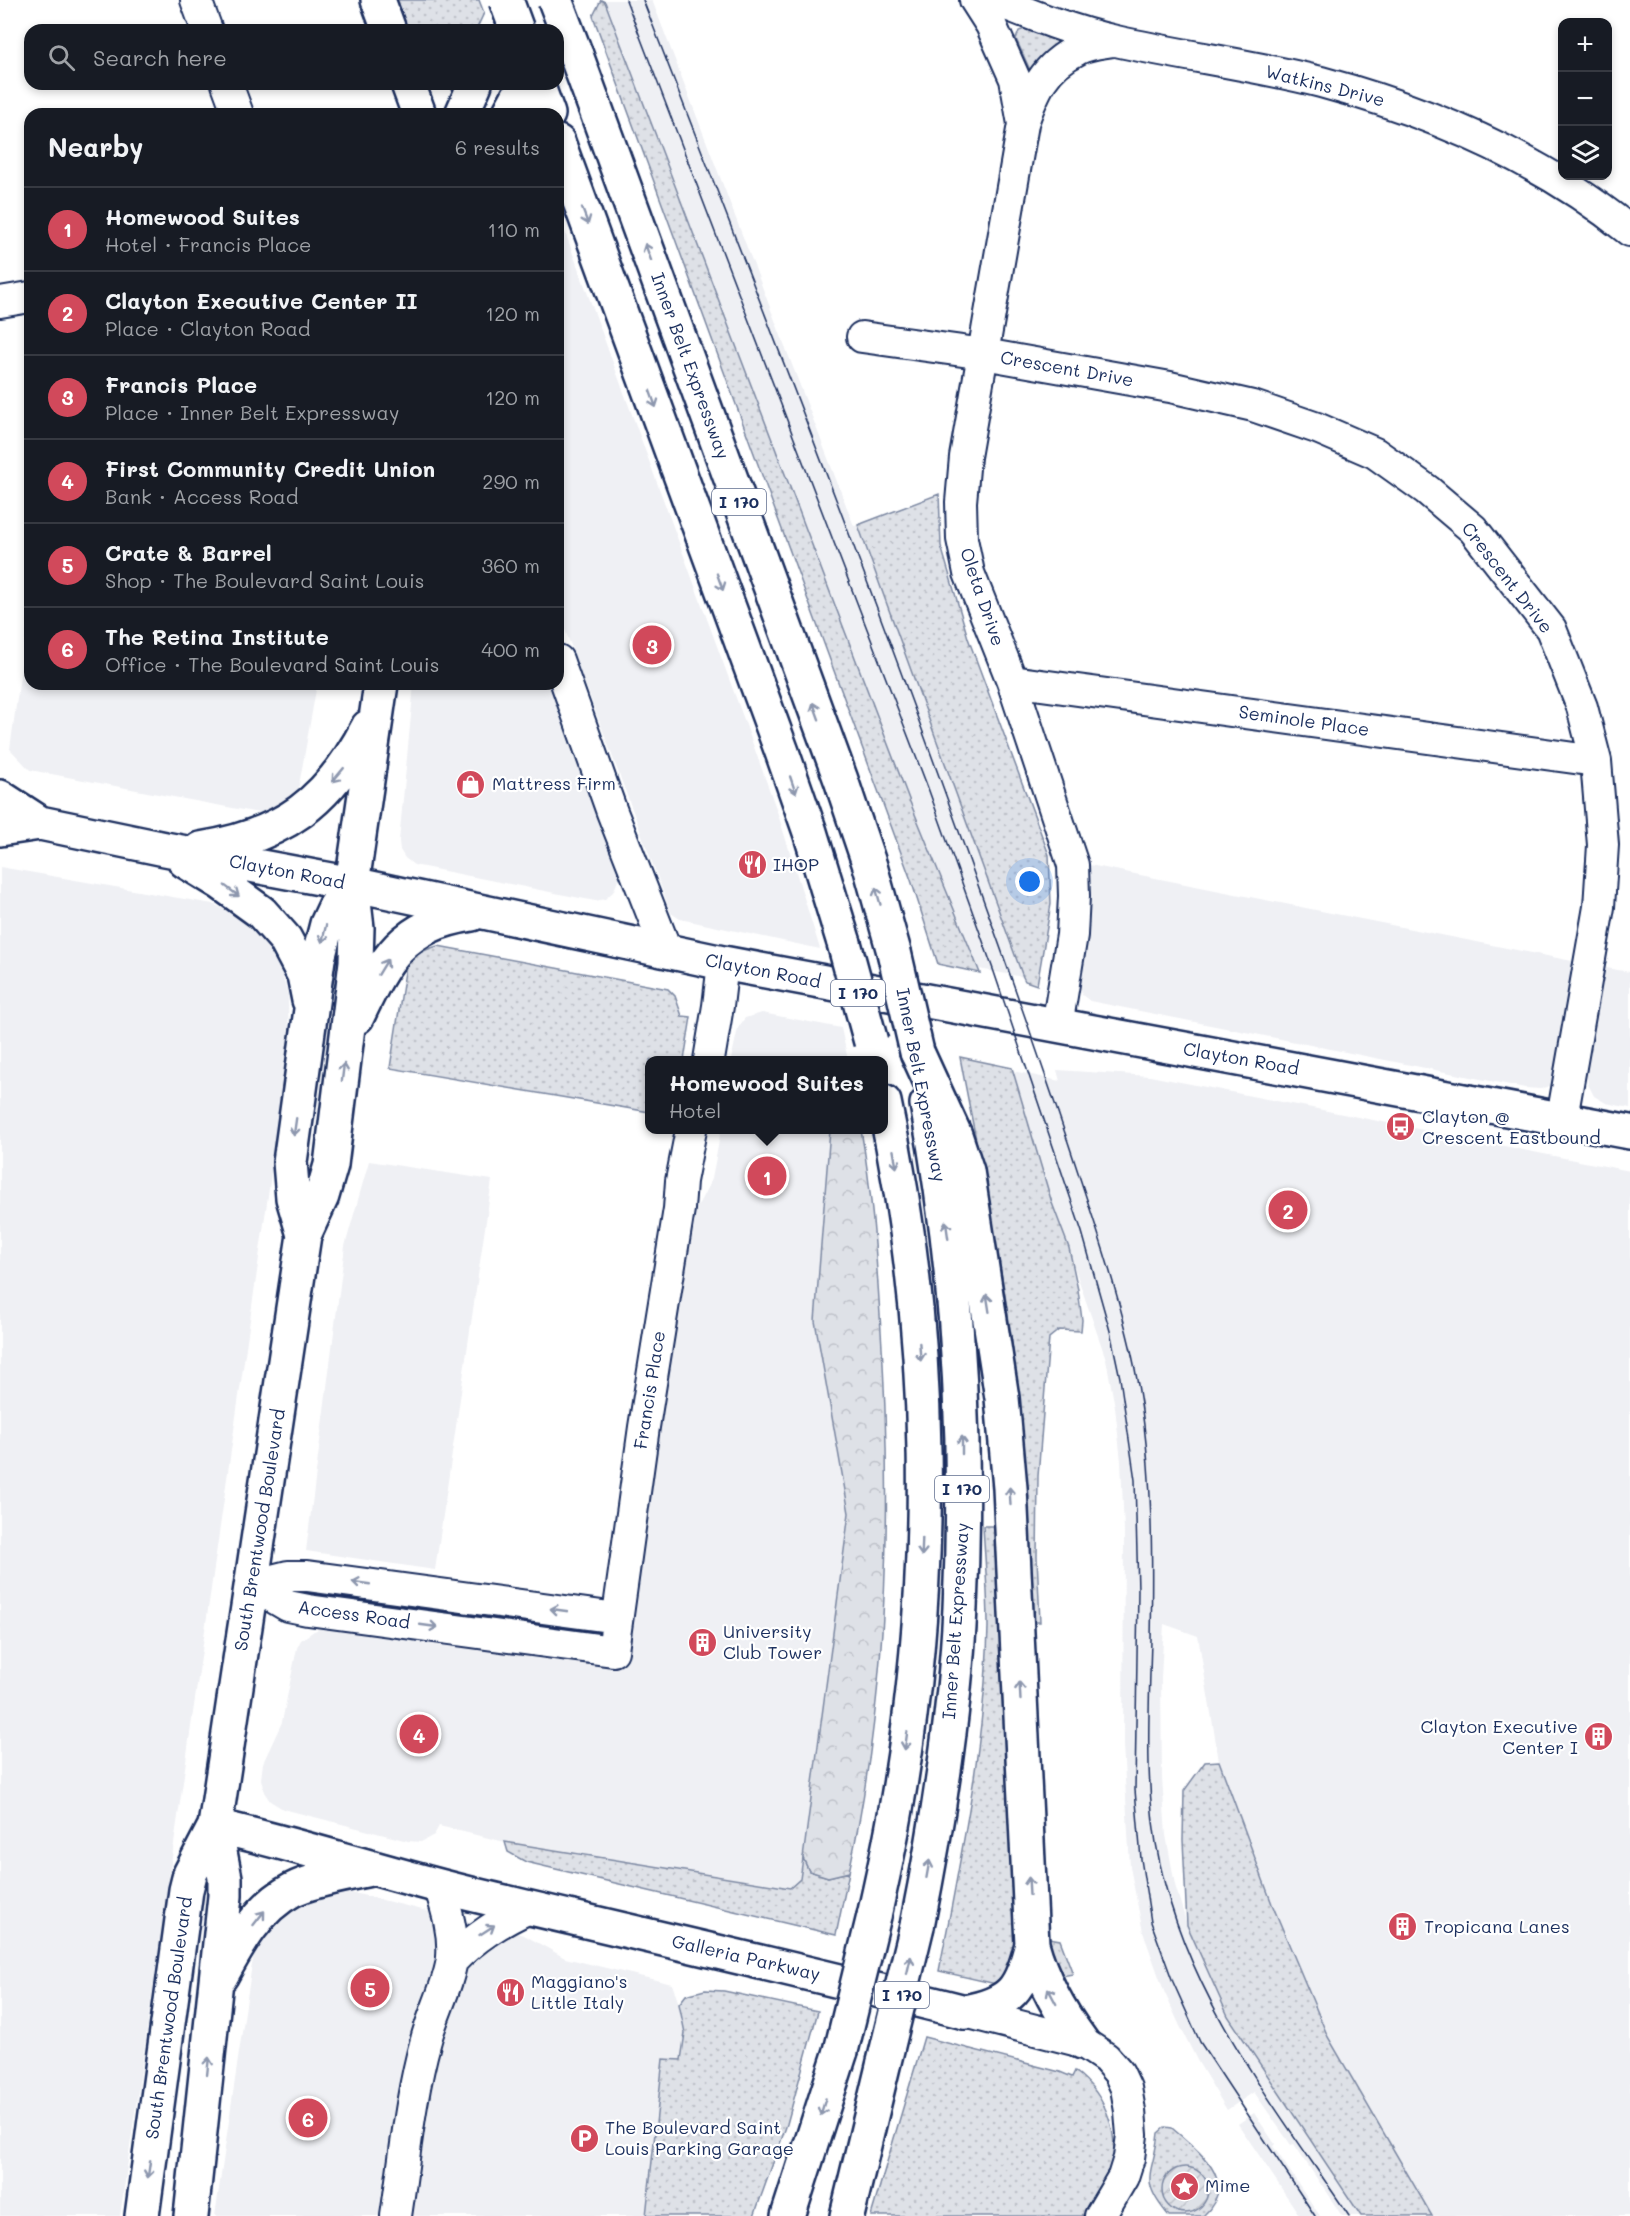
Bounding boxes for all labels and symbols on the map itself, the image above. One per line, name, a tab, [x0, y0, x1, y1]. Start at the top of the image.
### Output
street label: Watkins Drive	[1263, 59, 1387, 111]
one-way arrow	[580, 207, 591, 225]
one-way arrow	[641, 243, 652, 262]
street label: Inner Belt Expressway	[646, 269, 736, 462]
street label: Crescent Drive	[999, 344, 1136, 392]
one-way arrow	[648, 389, 659, 408]
road number: I 170	[712, 489, 766, 515]
street label: Crescent Drive	[1457, 517, 1559, 638]
street label: Oleta Drive	[955, 544, 1011, 649]
one-way arrow	[715, 573, 726, 591]
pin: 3	[632, 622, 672, 668]
street label: Seminole Place	[1237, 699, 1371, 741]
one-way arrow	[810, 702, 821, 721]
one-way arrow	[331, 767, 345, 782]
shop icon: Mattress Firm	[455, 768, 487, 800]
place label: Mattress Firm	[492, 771, 616, 795]
one-way arrow	[789, 776, 800, 794]
street label: Clayton Road	[227, 848, 347, 894]
restaurant icon: IHOP	[736, 849, 768, 881]
place label: IHOP	[773, 852, 819, 876]
your location	[1015, 867, 1044, 896]
one-way arrow	[224, 885, 240, 897]
one-way arrow	[872, 887, 883, 906]
one-way arrow	[318, 924, 329, 944]
street label: Clayton Road	[703, 947, 823, 993]
one-way arrow	[377, 959, 389, 976]
road number: I 170	[831, 980, 885, 1006]
street label: Inner Belt Expressway	[891, 986, 953, 1184]
street label: Clayton Road	[1181, 1036, 1301, 1080]
one-way arrow	[337, 1062, 348, 1082]
place label: Clayton @ Crescent Eastbound	[1422, 1104, 1601, 1149]
bus stop icon: Clayton @ Crescent Eastbound	[1385, 1111, 1417, 1143]
one-way arrow	[289, 1117, 300, 1137]
one-way arrow	[890, 1149, 901, 1168]
pin: 1	[748, 1154, 786, 1198]
pin: 2	[1268, 1188, 1308, 1232]
one-way arrow	[941, 1220, 952, 1240]
one-way arrow	[982, 1293, 993, 1313]
street label: Francis Place	[628, 1329, 670, 1451]
one-way arrow	[914, 1342, 925, 1362]
street label: South Brentwood Boulevard	[228, 1407, 290, 1653]
one-way arrow	[956, 1436, 968, 1456]
road number: I 170	[935, 1476, 989, 1502]
one-way arrow	[1005, 1487, 1016, 1507]
street label: Inner Belt Expressway	[936, 1522, 974, 1720]
one-way arrow	[917, 1537, 928, 1557]
one-way arrow	[351, 1578, 371, 1589]
street label: Access Road	[297, 1594, 412, 1634]
one-way arrow	[550, 1605, 569, 1616]
place label: University Club Tower	[723, 1619, 822, 1664]
one-way arrow	[419, 1621, 439, 1632]
building icon: University Club Tower	[686, 1626, 718, 1658]
one-way arrow	[1014, 1682, 1025, 1702]
pin: 4	[400, 1712, 438, 1756]
place label: Clayton Executive Center I	[1421, 1714, 1578, 1759]
building icon: Clayton Executive Center I	[1583, 1721, 1615, 1753]
one-way arrow	[900, 1731, 911, 1751]
one-way arrow	[923, 1860, 934, 1879]
one-way arrow	[1024, 1876, 1035, 1896]
street label: South Brentwood Boulevard	[139, 1895, 197, 2141]
one-way arrow	[252, 1910, 265, 1926]
building icon: Tropicana Lanes	[1387, 1911, 1419, 1943]
place label: Tropicana Lanes	[1424, 1914, 1570, 1938]
one-way arrow	[479, 1923, 496, 1936]
street label: Galleria Parkway	[670, 1928, 823, 1986]
one-way arrow	[903, 1955, 915, 1974]
pin: 5	[350, 1966, 389, 2010]
place label: Maggiano's Little Italy	[531, 1969, 628, 2014]
restaurant icon: Maggiano's Little Italy	[494, 1976, 526, 2008]
road number: I 170	[875, 1982, 929, 2008]
one-way arrow	[1046, 1988, 1058, 2005]
one-way arrow	[203, 2057, 214, 2077]
pin: 6	[288, 2096, 328, 2140]
one-way arrow	[817, 2097, 828, 2116]
place label: The Boulevard Saint Louis Parking Garage	[605, 2115, 794, 2160]
parking icon: The Boulevard Saint Louis Parking Garage	[568, 2122, 600, 2154]
one-way arrow	[143, 2159, 154, 2178]
place icon: Mime	[1168, 2170, 1200, 2202]
place label: Mime	[1205, 2173, 1250, 2197]

